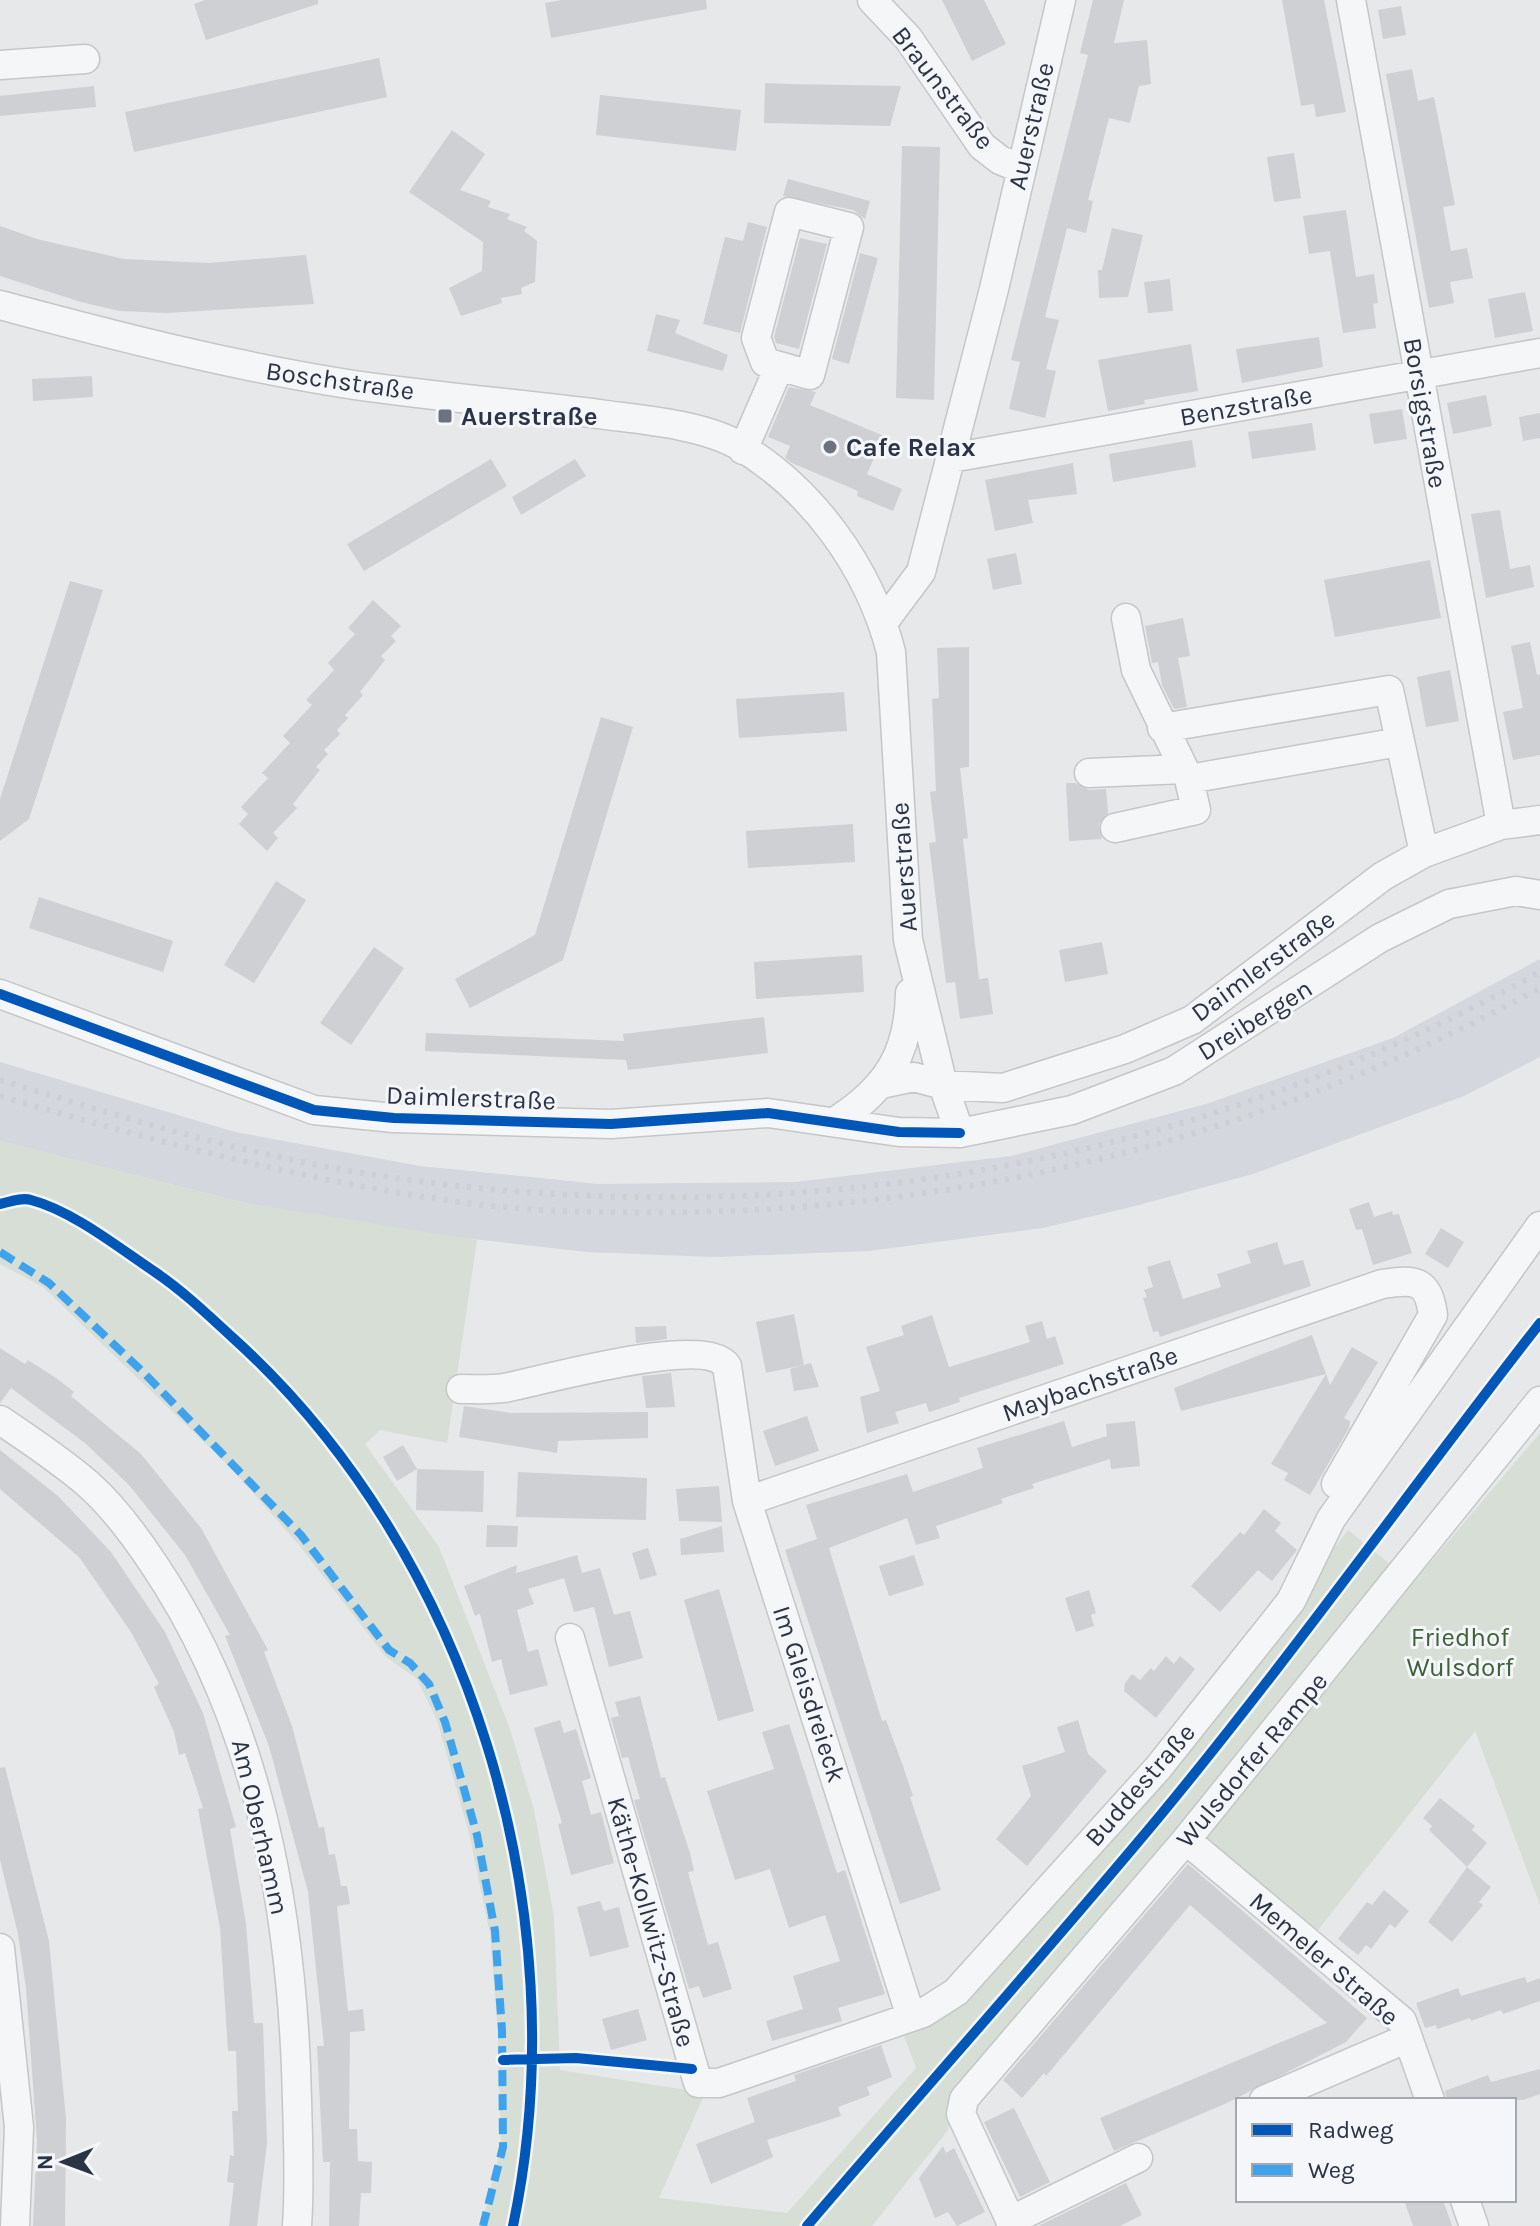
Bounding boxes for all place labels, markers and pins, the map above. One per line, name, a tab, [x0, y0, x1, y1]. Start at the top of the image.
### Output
place label: Auerstraße	[461, 401, 598, 432]
marker: Auerstraße	[436, 407, 454, 425]
place label: Cafe Relax	[846, 432, 976, 463]
marker: Cafe Relax	[821, 438, 839, 456]

